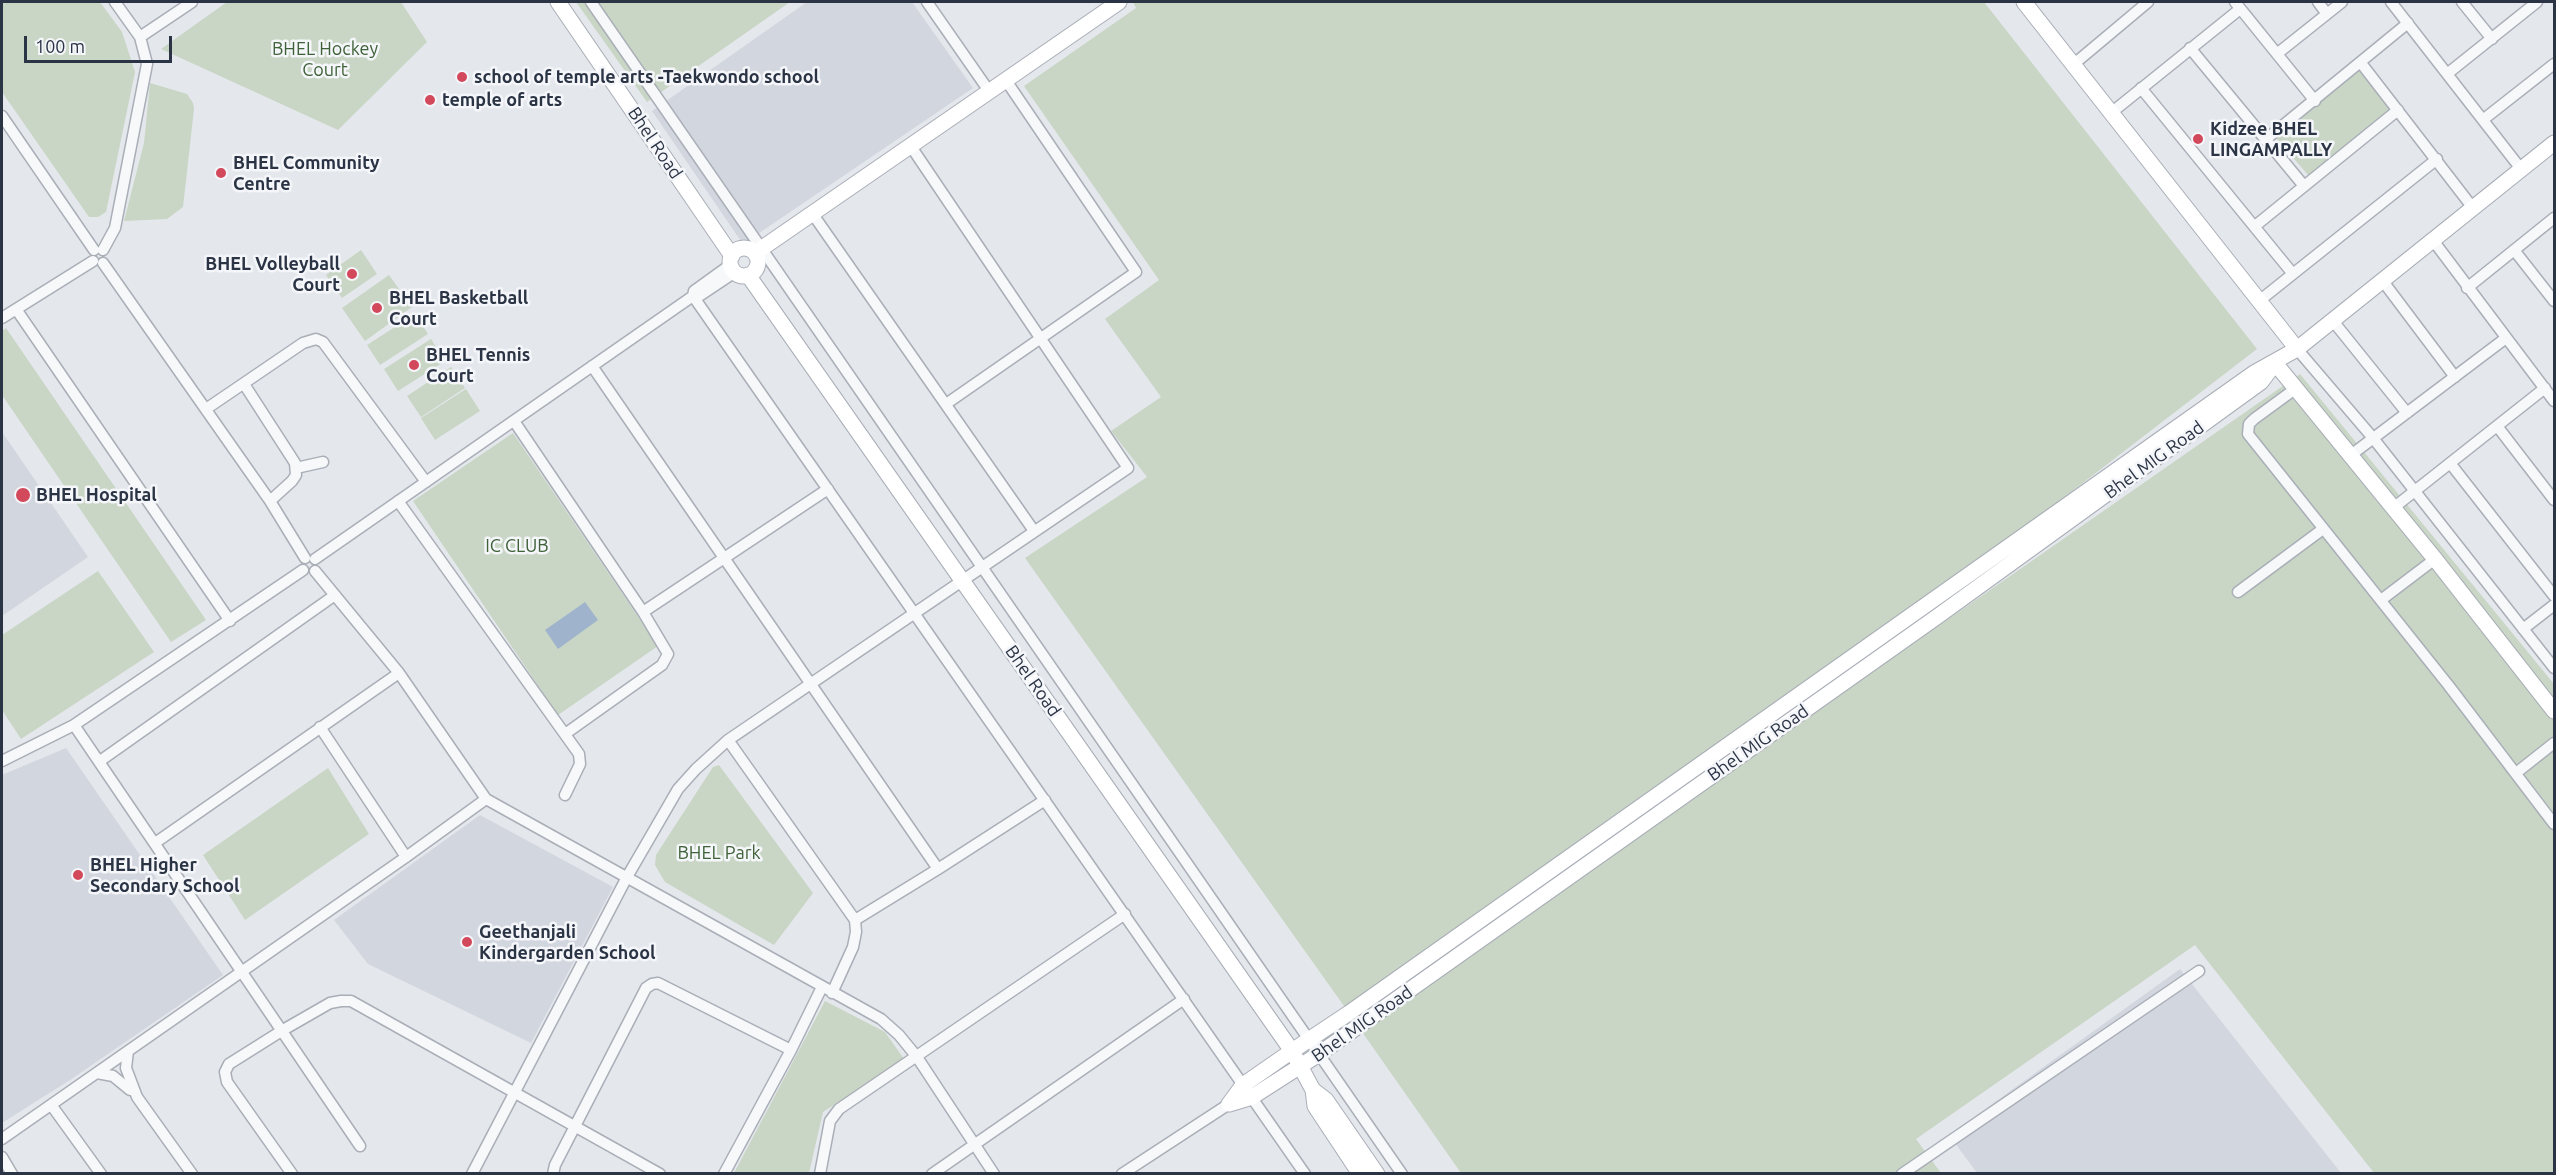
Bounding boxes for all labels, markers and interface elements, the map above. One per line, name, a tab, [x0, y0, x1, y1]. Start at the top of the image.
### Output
scale bar	[27, 24, 176, 62]
text: 100 m	[35, 36, 85, 56]
park label: BHEL Hockey Court	[272, 38, 378, 80]
place label: school of temple arts -Taekwondo school	[474, 66, 819, 88]
marker: school of temple arts -Taekwondo school	[455, 70, 469, 84]
place label: temple of arts	[442, 89, 562, 111]
marker: temple of arts	[423, 93, 437, 107]
street label: Bhel Road	[623, 103, 687, 183]
place label: Kidzee BHEL LINGAMPALLY	[2210, 118, 2332, 160]
marker: Kidzee BHEL LINGAMPALLY	[2191, 132, 2205, 146]
place label: BHEL Community Centre	[233, 152, 380, 195]
marker: BHEL Community Centre	[214, 166, 228, 180]
place label: BHEL Volleyball Court	[205, 253, 340, 296]
marker: BHEL Volleyball Court	[345, 267, 359, 281]
place label: BHEL Basketball Court	[389, 287, 528, 330]
marker: BHEL Basketball Court	[370, 301, 384, 315]
place label: BHEL Tennis Court	[426, 344, 530, 386]
marker: BHEL Tennis Court	[407, 358, 421, 372]
street label: Bhel MIG Road	[2100, 417, 2208, 503]
place label: BHEL Hospital	[36, 484, 157, 506]
marker: BHEL Hospital	[14, 486, 32, 504]
park label: IC CLUB	[485, 535, 549, 557]
street label: Bhel Road	[1001, 641, 1065, 721]
street label: Bhel MIG Road	[1703, 700, 1813, 786]
park label: BHEL Park	[677, 842, 761, 864]
place label: BHEL Higher Secondary School	[90, 854, 239, 896]
marker: BHEL Higher Secondary School	[71, 868, 85, 882]
place label: Geethanjali Kindergarden School	[479, 921, 655, 964]
marker: Geethanjali Kindergarden School	[460, 935, 474, 949]
street label: Bhel MIG Road	[1307, 981, 1417, 1067]

